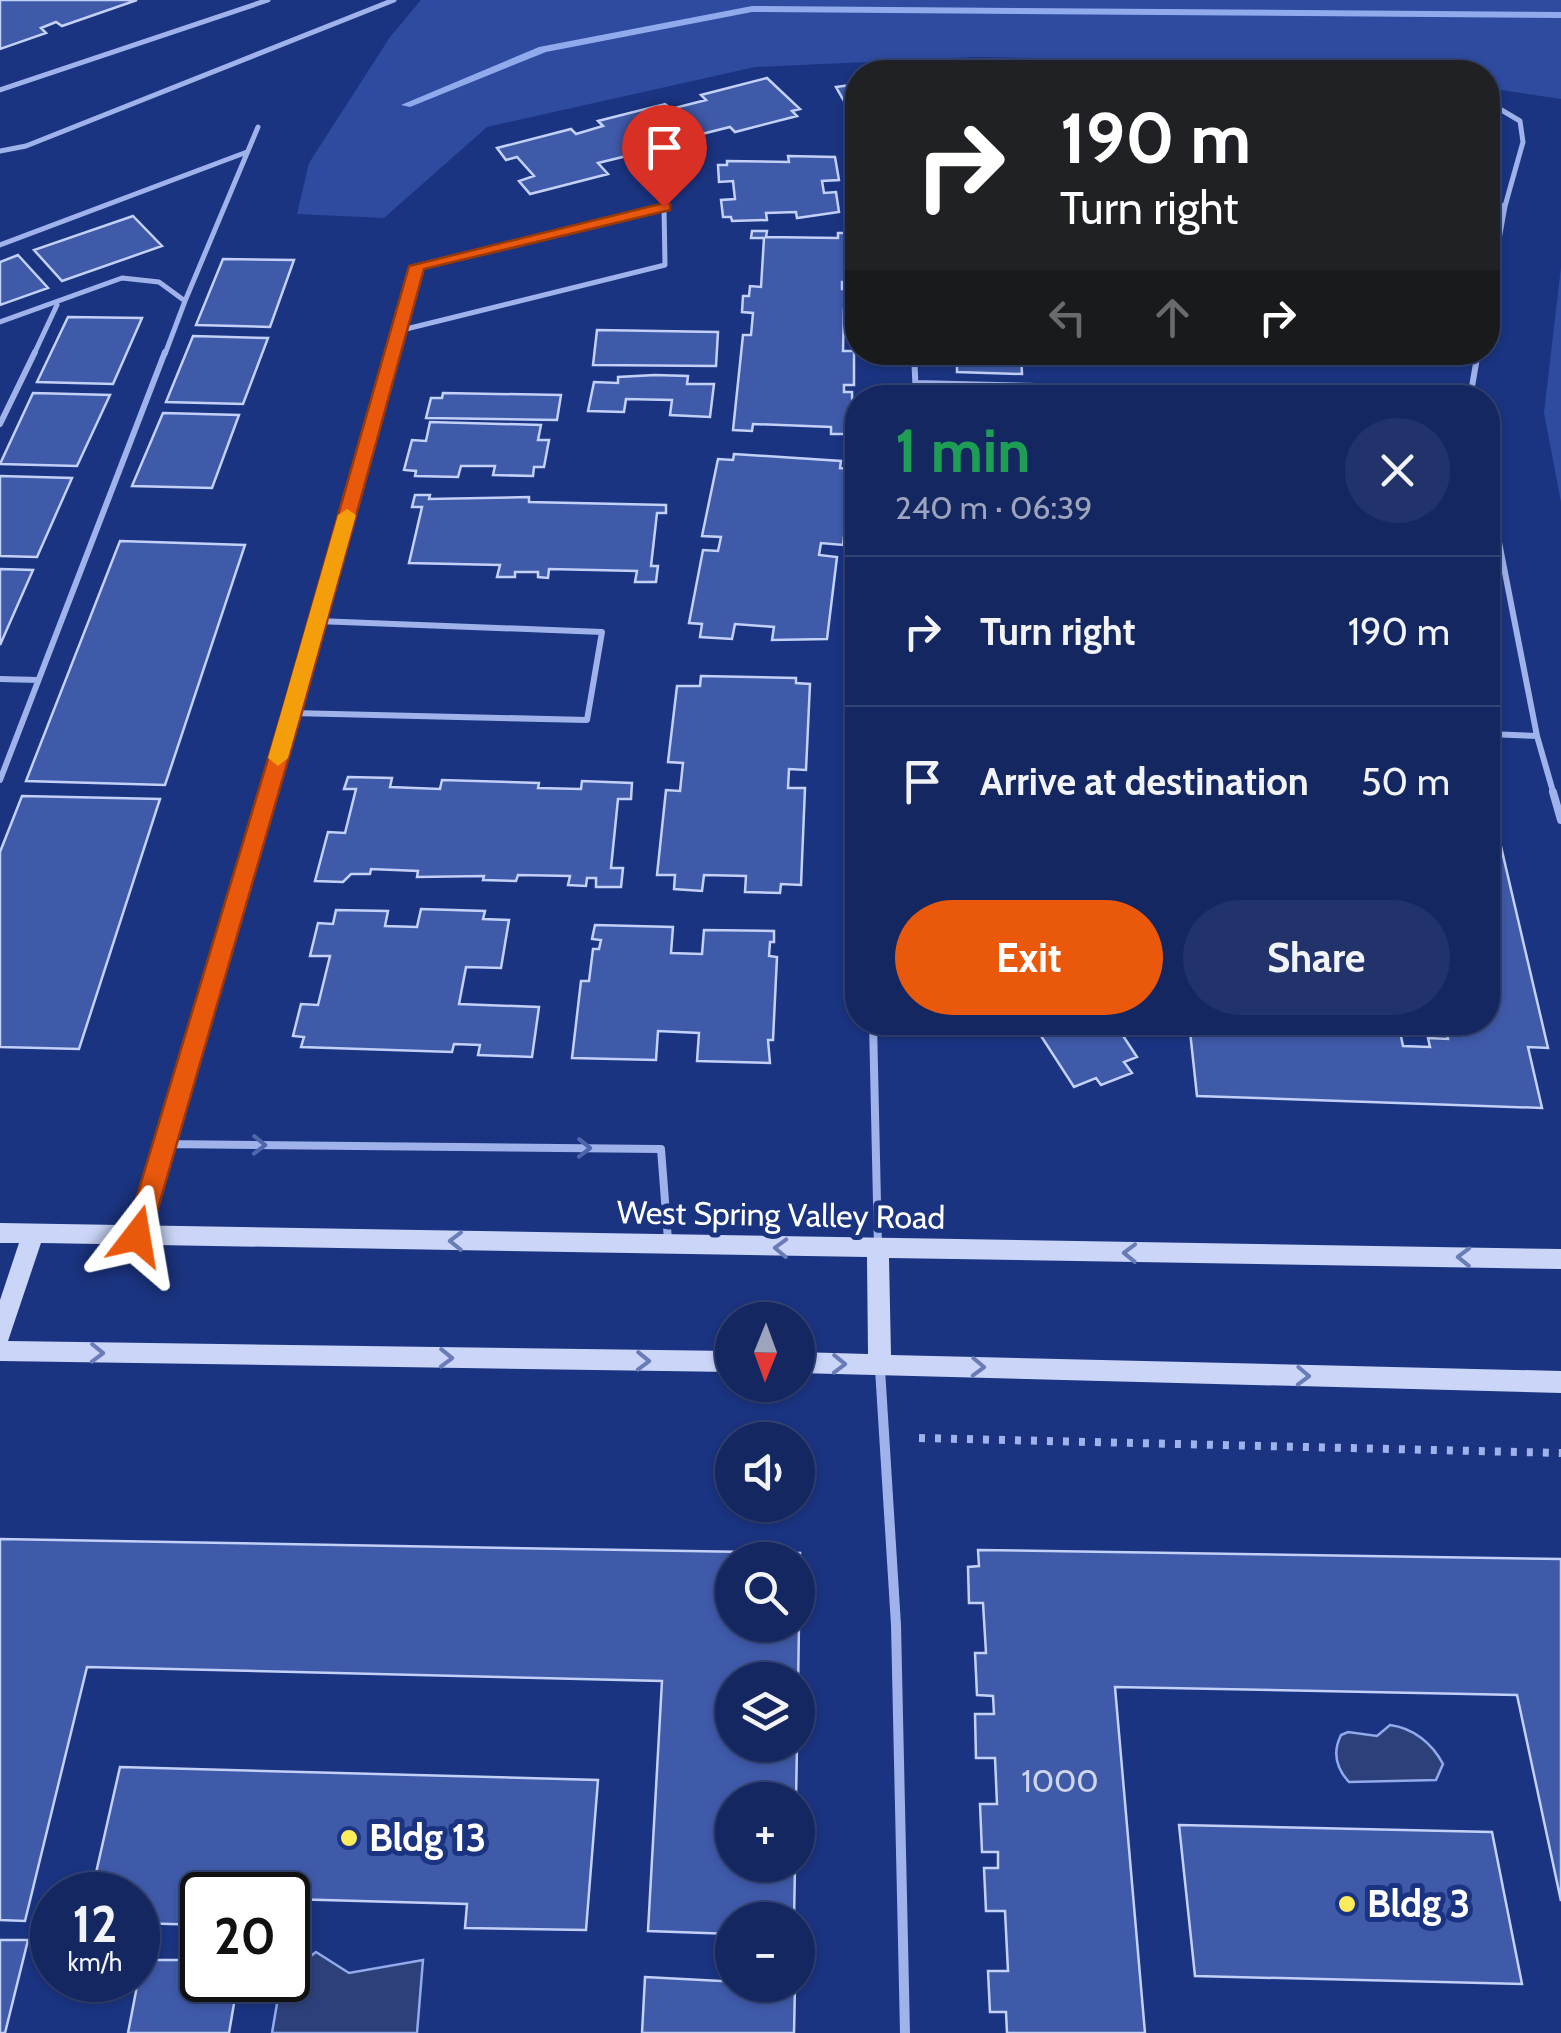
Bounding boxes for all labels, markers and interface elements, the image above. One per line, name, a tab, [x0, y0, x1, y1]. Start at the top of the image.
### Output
text: 190 m	[1060, 95, 1251, 181]
icon: right	[895, 100, 1025, 230]
pin	[622, 105, 707, 208]
icon: arrive	[637, 120, 692, 175]
text: Turn right	[1060, 181, 1239, 235]
icon: left	[1040, 290, 1095, 345]
icon: ahead	[1145, 290, 1200, 345]
icon: right	[1250, 290, 1305, 345]
text: 1 min	[895, 414, 1030, 487]
button: close	[1345, 418, 1450, 523]
text: 240 m · 06:39	[895, 488, 1093, 527]
icon: right	[895, 604, 950, 659]
text: Turn right	[980, 608, 1136, 655]
text: 190 m	[1348, 608, 1450, 655]
icon: arrive	[895, 754, 950, 809]
text: Arrive at destination	[980, 758, 1309, 805]
text: 50 m	[1361, 758, 1450, 805]
button: Exit	[895, 900, 1163, 1015]
button: Share	[1183, 900, 1450, 1015]
one-way arrow	[252, 1134, 268, 1156]
one-way arrow	[578, 1137, 593, 1159]
position arrow	[85, 1184, 189, 1288]
street label: West Spring Valley Road	[616, 1192, 946, 1237]
one-way arrow	[447, 1231, 463, 1252]
one-way arrow	[772, 1237, 788, 1258]
one-way arrow	[1121, 1242, 1136, 1264]
one-way arrow	[1455, 1246, 1470, 1268]
north arrow	[715, 1302, 815, 1402]
map controls	[715, 1302, 815, 2002]
one-way arrow	[90, 1342, 106, 1364]
one-way arrow	[438, 1347, 454, 1368]
one-way arrow	[636, 1350, 652, 1372]
one-way arrow	[832, 1353, 847, 1375]
one-way arrow	[970, 1357, 986, 1378]
one-way arrow	[1295, 1366, 1311, 1387]
button: sound	[715, 1422, 815, 1522]
button: search	[715, 1542, 815, 1642]
button: layers	[715, 1662, 815, 1762]
house number: 1000	[1021, 1761, 1099, 1800]
button: +	[715, 1782, 815, 1882]
place label: Bldg 13	[369, 1814, 486, 1861]
marker: Bldg 13	[338, 1827, 360, 1849]
speed limit sign: 20	[180, 1872, 310, 2002]
place label: Bldg 3	[1367, 1880, 1470, 1927]
marker: Bldg 3	[1336, 1893, 1358, 1915]
text: 12	[73, 1894, 117, 1955]
button: −	[715, 1902, 815, 2002]
text: km/h	[68, 1947, 122, 1977]

